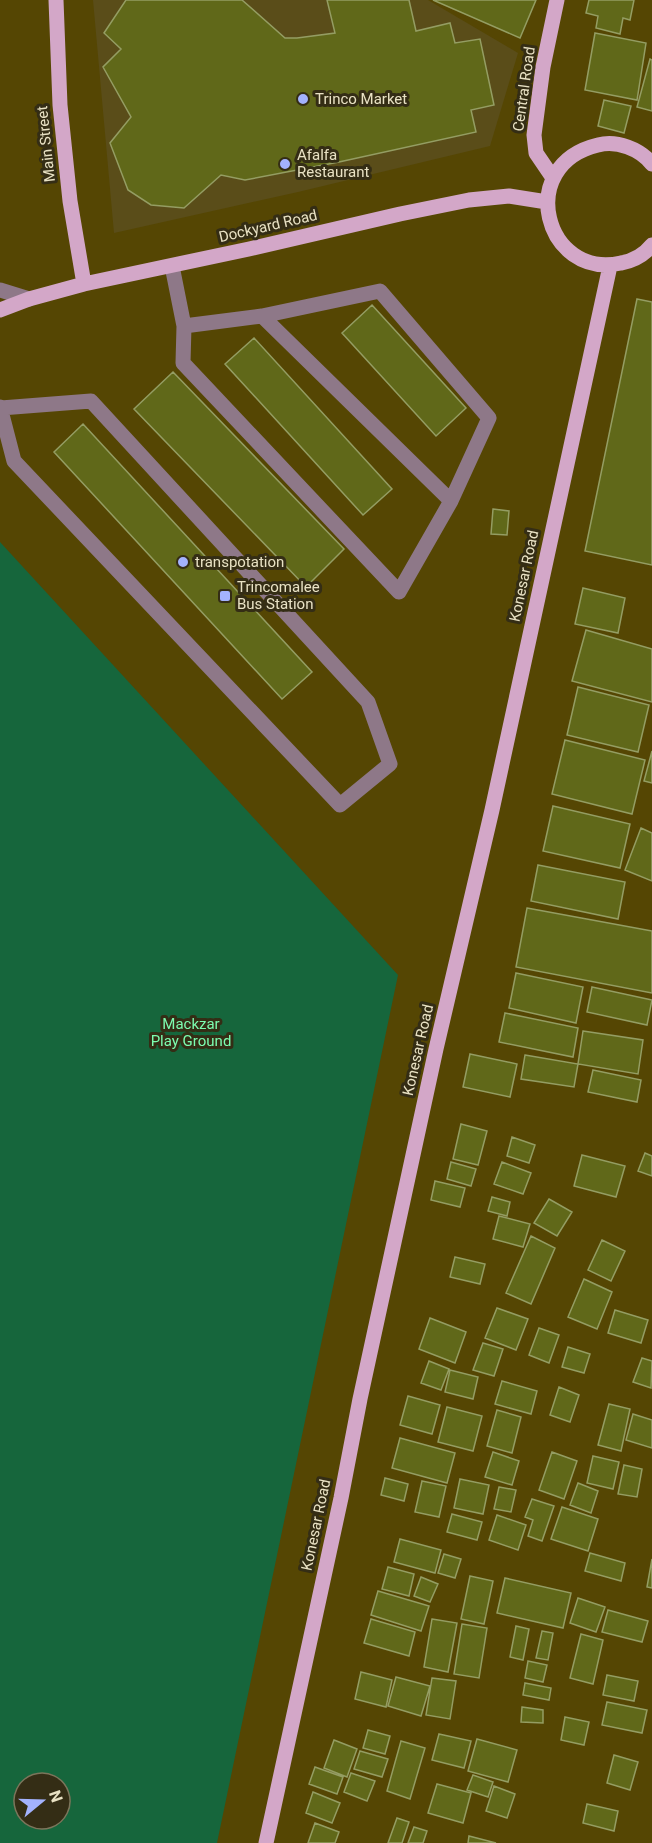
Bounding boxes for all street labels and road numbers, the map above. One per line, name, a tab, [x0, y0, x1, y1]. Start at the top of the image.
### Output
street label: Central Road	[509, 45, 539, 133]
street label: Main Street	[33, 105, 59, 183]
street label: Dockyard Road	[217, 206, 319, 246]
street label: Konesar Road	[506, 529, 542, 623]
street label: Konesar Road	[399, 1003, 437, 1097]
street label: Konesar Road	[298, 1478, 334, 1572]

